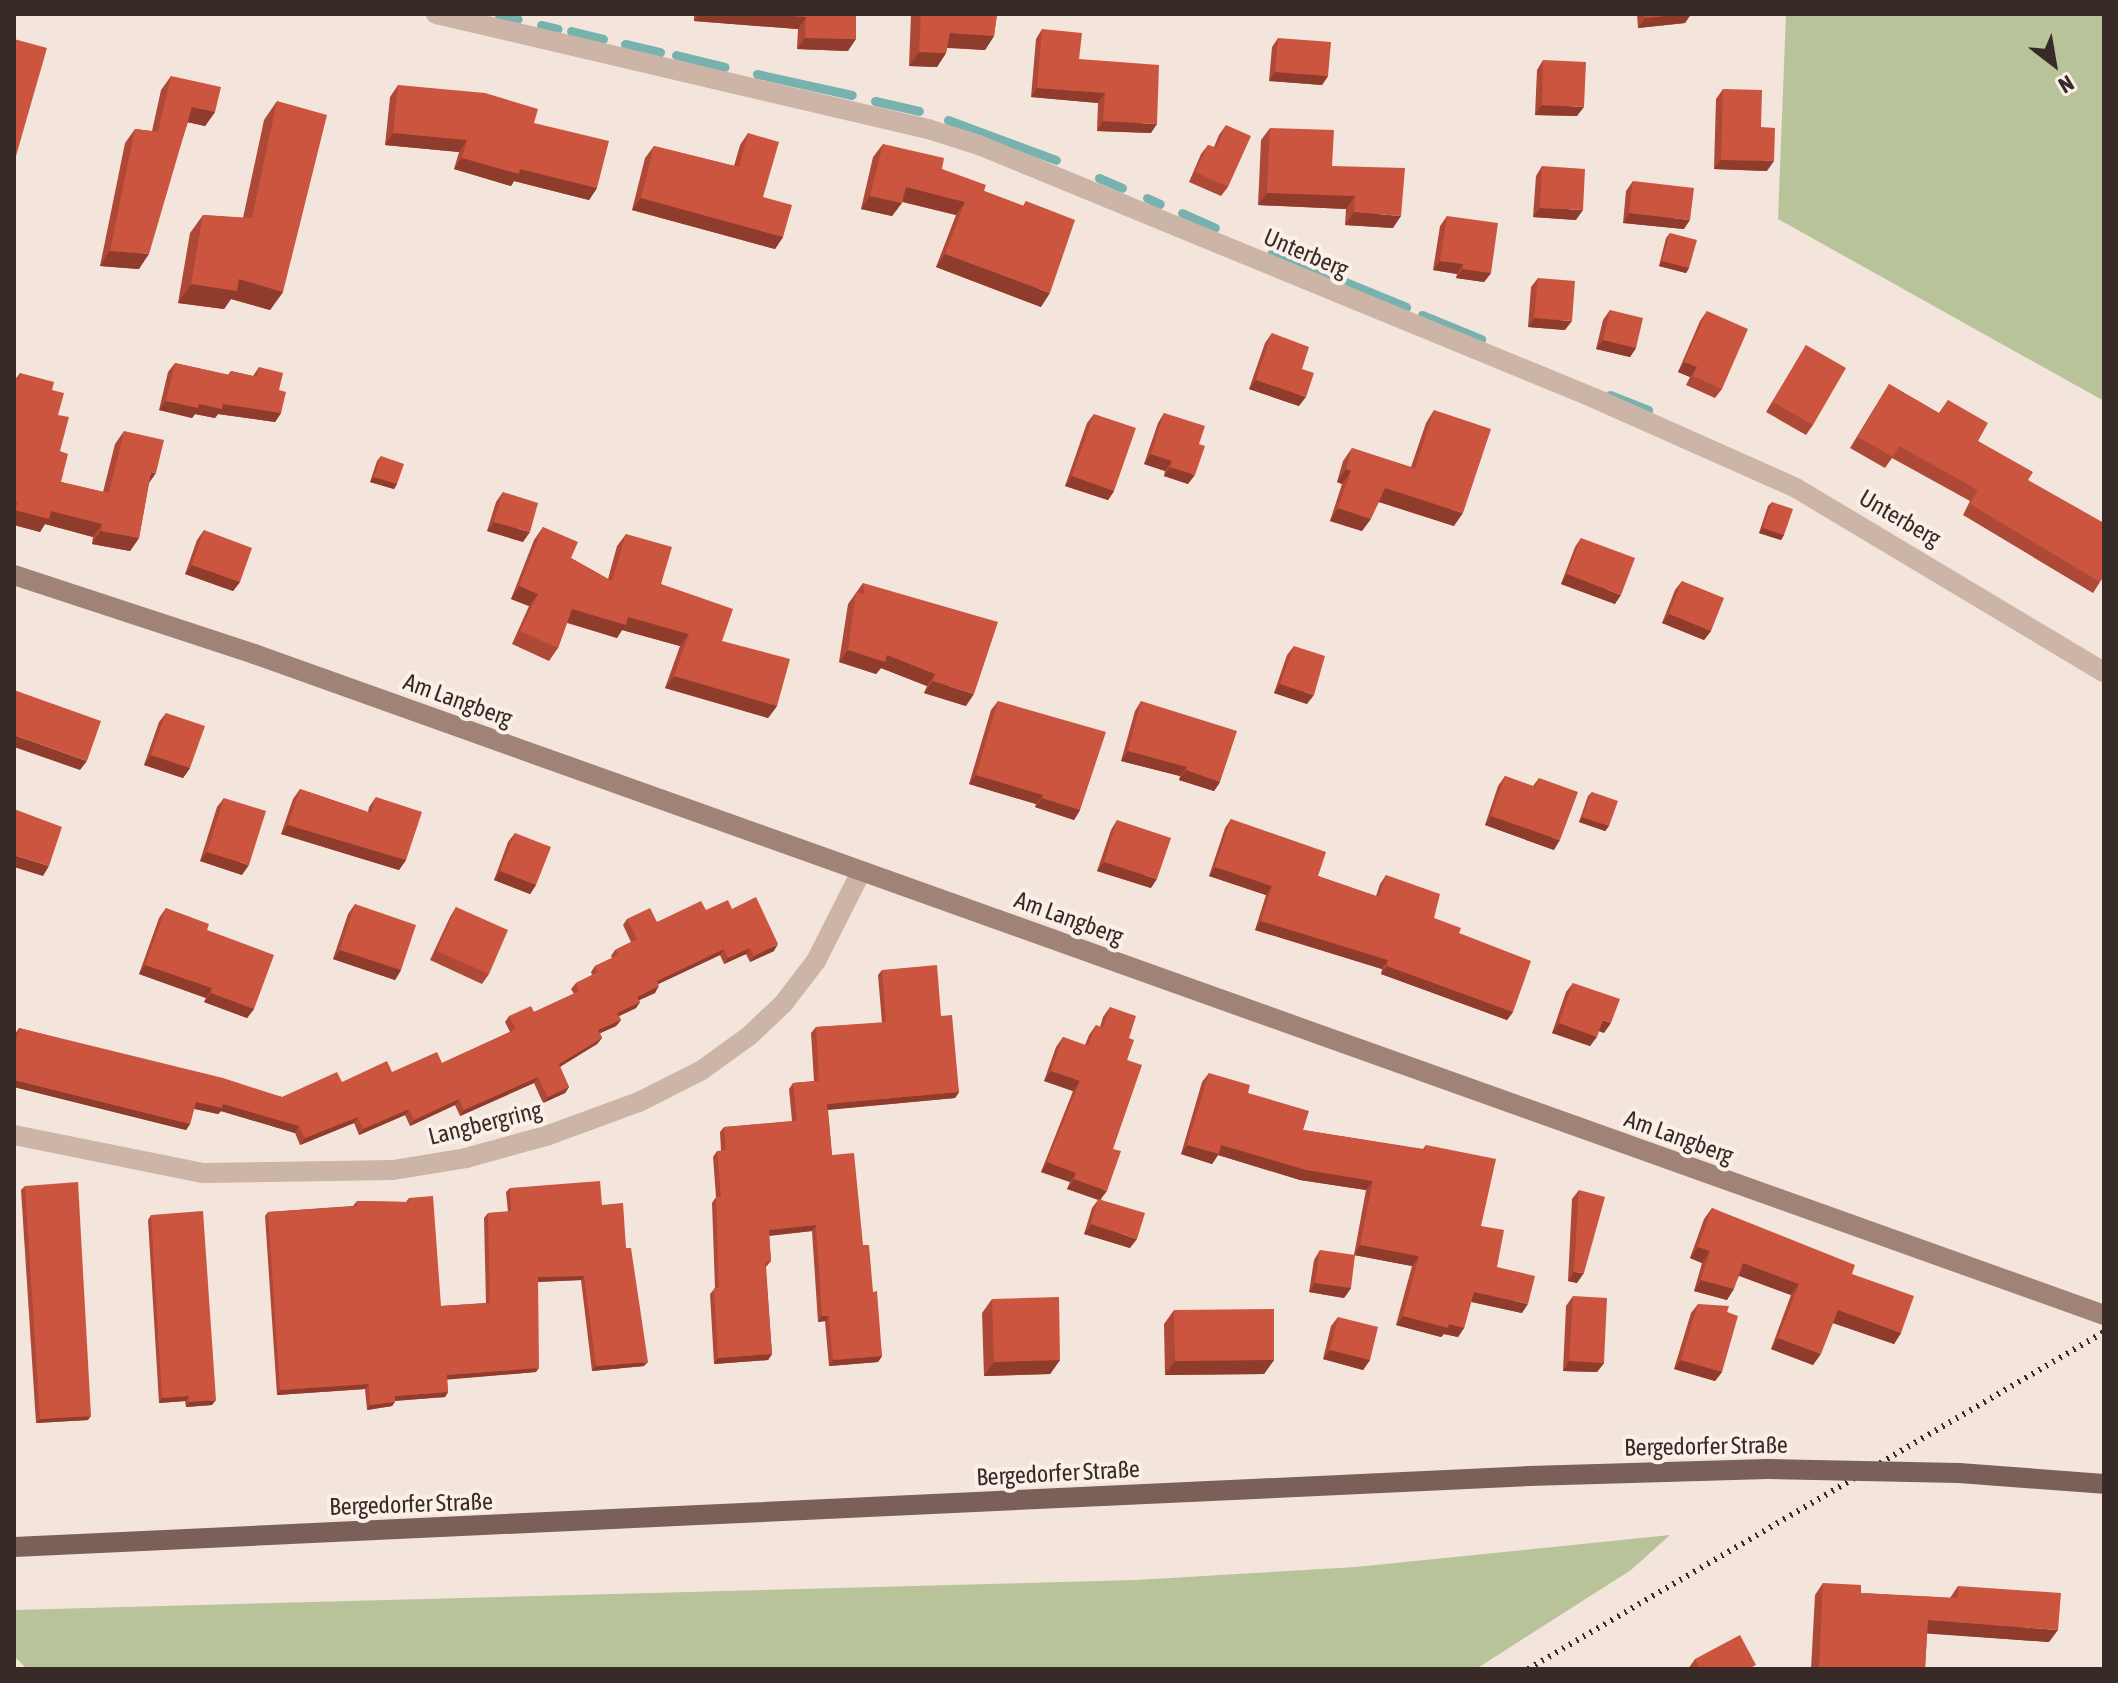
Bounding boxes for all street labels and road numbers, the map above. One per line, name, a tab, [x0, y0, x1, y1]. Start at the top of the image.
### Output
street label: Unterberg	[1259, 222, 1353, 284]
street label: Unterberg	[1854, 483, 1946, 553]
street label: Am Langberg	[400, 667, 516, 733]
street label: Am Langberg	[1011, 885, 1127, 951]
street label: Langbergring	[425, 1095, 545, 1151]
street label: Am Langberg	[1621, 1104, 1737, 1170]
street label: Bergedorfer Straße	[1624, 1430, 1788, 1462]
street label: Bergedorfer Straße	[976, 1454, 1140, 1492]
street label: Bergedorfer Straße	[329, 1487, 493, 1521]

